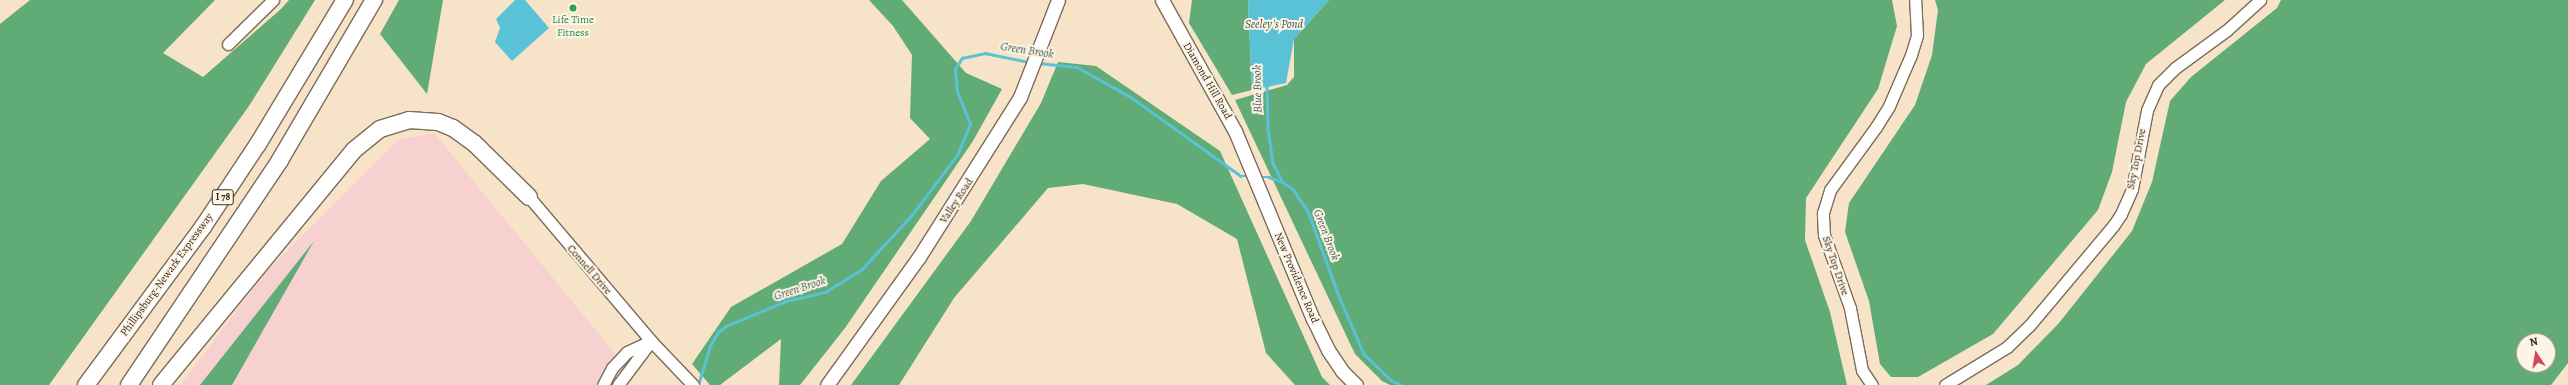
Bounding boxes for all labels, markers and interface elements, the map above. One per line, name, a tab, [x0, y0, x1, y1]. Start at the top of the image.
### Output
marker: Life Time Fitness	[568, 3, 578, 13]
place label: Life Time Fitness	[552, 14, 594, 40]
water label: Seeley's Pond	[1245, 18, 1303, 32]
water label: Green Brook	[999, 40, 1055, 62]
street label: Diamond Hill Road	[1180, 40, 1234, 122]
water label: Blue Brook	[1250, 65, 1266, 113]
street label: Sky Top Drive	[2125, 127, 2149, 191]
street label: Valley Road	[938, 176, 976, 226]
road number: I 78	[211, 189, 235, 205]
water label: Green Brook	[1310, 207, 1342, 263]
street label: Phillipsburg-Newark Expressway	[118, 211, 216, 339]
street label: New Providence Road	[1271, 231, 1321, 325]
street label: Sky Top Drive	[1819, 235, 1851, 297]
street label: Connell Drive	[564, 243, 614, 297]
water label: Green Brook	[772, 274, 828, 304]
north arrow	[2516, 333, 2556, 373]
text: N	[2528, 334, 2539, 350]

